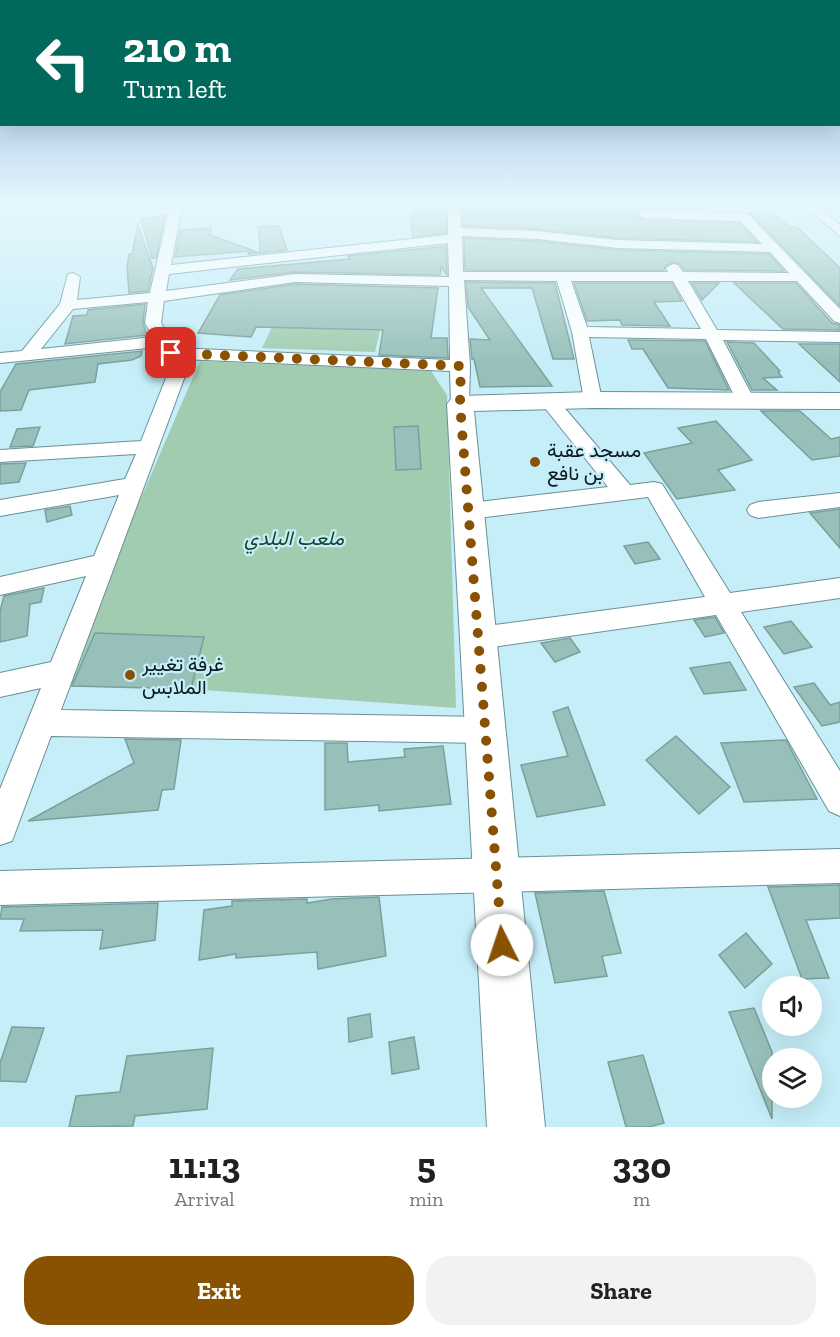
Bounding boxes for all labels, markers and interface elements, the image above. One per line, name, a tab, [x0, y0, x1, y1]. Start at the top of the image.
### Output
text: 210 m	[123, 22, 231, 73]
icon: left	[24, 24, 102, 102]
text: Turn left	[123, 73, 226, 105]
pin	[145, 327, 196, 378]
icon: arrive	[154, 336, 187, 369]
place label: مسجد عقبة بن نافع	[547, 438, 641, 487]
marker: مسجد عقبة بن نافع	[528, 455, 542, 469]
park label: ملعب البلدي	[244, 526, 344, 554]
place label: غرفة تغيير الملابس	[141, 652, 224, 699]
marker: غرفة تغيير الملابس	[123, 668, 137, 682]
position arrow	[470, 913, 534, 977]
map controls	[762, 976, 822, 1108]
button: sound	[762, 976, 822, 1036]
button: layers	[762, 1048, 822, 1108]
text: 11:13	[169, 1144, 240, 1187]
text: 5	[417, 1144, 436, 1187]
text: 330	[612, 1144, 671, 1187]
text: Arrival	[174, 1187, 235, 1211]
text: min	[409, 1187, 443, 1211]
text: m	[633, 1187, 650, 1211]
button: Exit	[24, 1256, 414, 1325]
button: Share	[426, 1256, 816, 1325]

